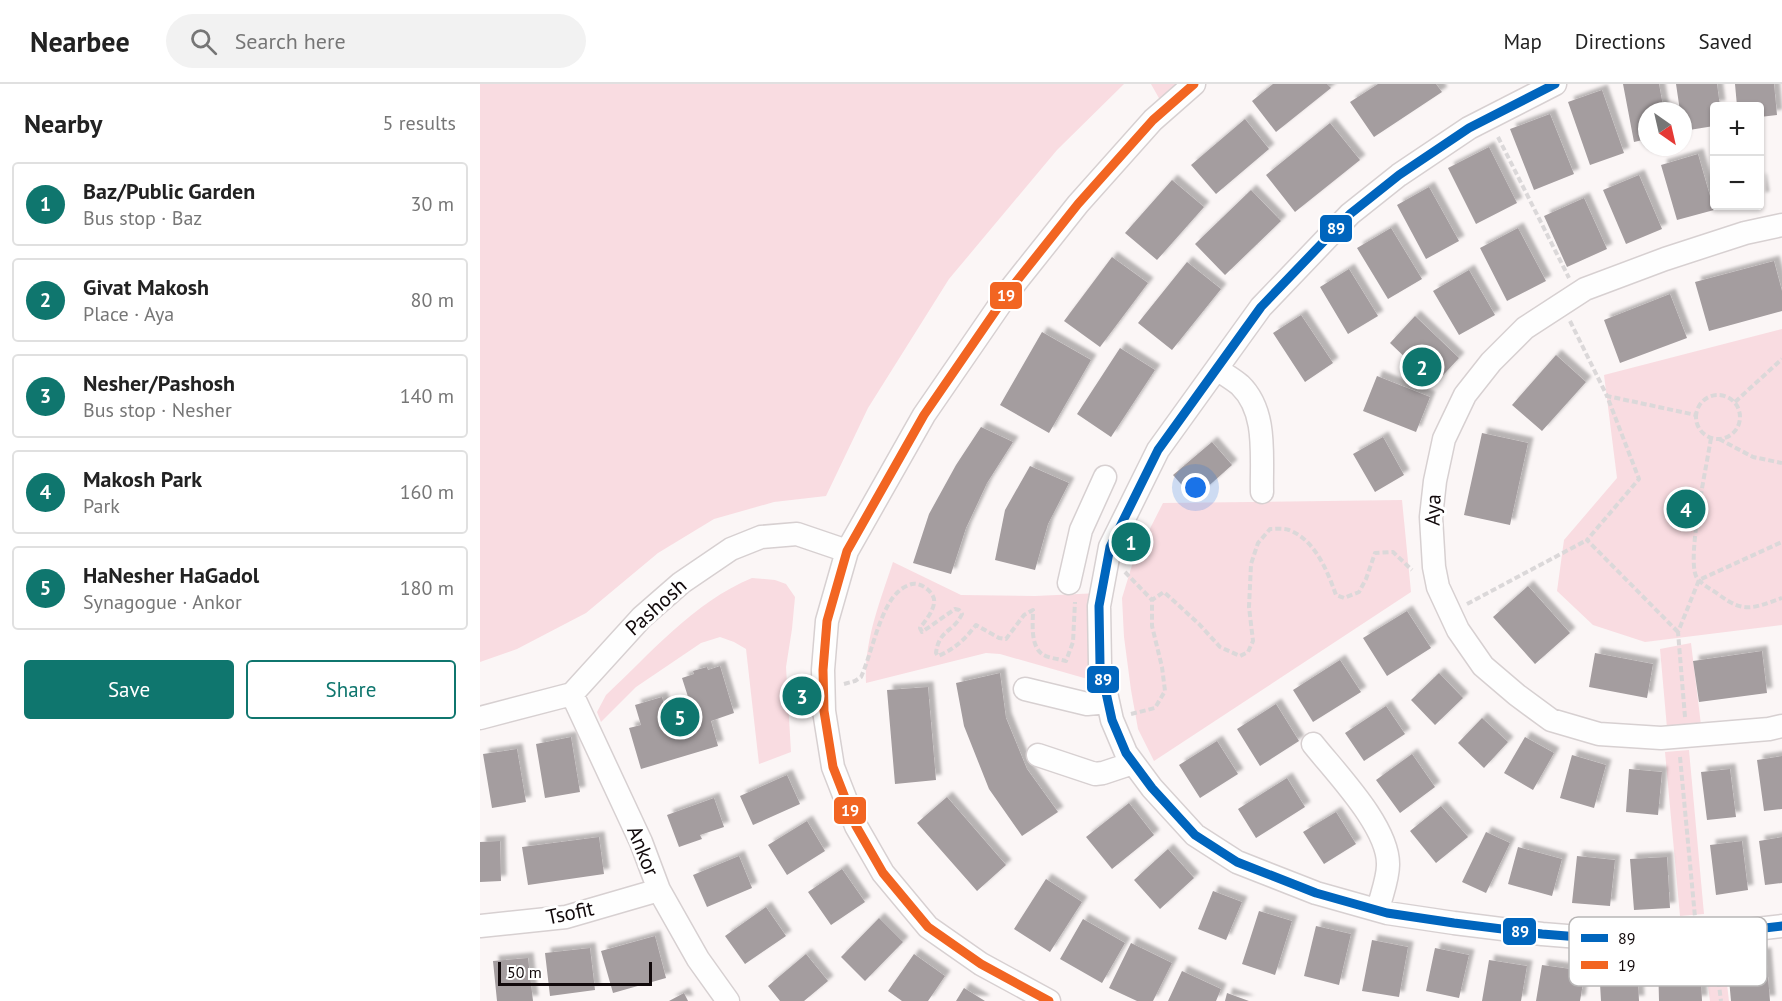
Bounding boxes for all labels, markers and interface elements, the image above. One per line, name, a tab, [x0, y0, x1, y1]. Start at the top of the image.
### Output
search box	[166, 14, 586, 68]
text: Nearbee	[30, 23, 130, 60]
icon: search	[187, 25, 220, 58]
text: Search here	[235, 27, 346, 55]
text: Map	[1503, 28, 1542, 55]
text: Directions	[1575, 28, 1666, 55]
text: Saved	[1699, 28, 1752, 55]
north arrow	[1638, 102, 1692, 156]
map controls	[1710, 102, 1764, 210]
button: +	[1710, 102, 1764, 156]
text: Nearby	[24, 107, 102, 140]
text: 5 results	[383, 110, 456, 136]
button: −	[1710, 156, 1764, 210]
text: Baz/Public Garden	[83, 177, 255, 205]
text: 1	[40, 191, 51, 217]
text: 30 m	[411, 191, 454, 217]
text: Bus stop · Baz	[83, 205, 202, 231]
line badge: 89	[1319, 214, 1353, 243]
text: 89	[1327, 218, 1345, 238]
text: Givat Makosh	[83, 273, 209, 301]
line badge: 19	[989, 281, 1023, 310]
text: 19	[997, 285, 1015, 305]
text: 2	[40, 287, 51, 313]
text: 80 m	[411, 287, 454, 313]
text: Place · Aya	[83, 301, 174, 327]
pin: 2	[1402, 344, 1442, 390]
text: Nesher/Pashosh	[83, 369, 235, 397]
text: 3	[40, 383, 51, 409]
text: 140 m	[400, 383, 454, 409]
text: Bus stop · Nesher	[83, 397, 232, 423]
text: Makosh Park	[83, 465, 202, 493]
your location	[1181, 473, 1210, 502]
text: 4	[40, 479, 51, 505]
text: 160 m	[400, 479, 454, 505]
pin: 4	[1666, 486, 1706, 532]
text: Park	[83, 493, 120, 519]
street label: Aya	[1418, 494, 1447, 526]
pin: 1	[1112, 520, 1150, 564]
text: HaNesher HaGadol	[83, 561, 259, 589]
street label: Pashosh	[619, 572, 692, 641]
text: 5	[40, 575, 51, 601]
text: 180 m	[400, 575, 454, 601]
text: Synagogue · Ankor	[83, 589, 242, 615]
button: Save	[24, 660, 234, 719]
button: Share	[246, 660, 456, 719]
line badge: 89	[1086, 665, 1120, 694]
text: 89	[1094, 669, 1112, 689]
pin: 3	[782, 674, 822, 718]
pin: 5	[660, 694, 700, 740]
line badge: 19	[833, 796, 867, 825]
text: 19	[841, 800, 859, 820]
street label: Ankor	[621, 822, 666, 880]
street label: Tsofit	[544, 894, 596, 931]
line badge: 89	[1502, 917, 1537, 946]
legend	[1569, 917, 1767, 986]
text: 89	[1511, 921, 1529, 941]
text: 89	[1618, 928, 1635, 948]
text: 19	[1618, 955, 1635, 975]
scale bar	[498, 959, 652, 986]
text: 50 m	[507, 962, 542, 982]

